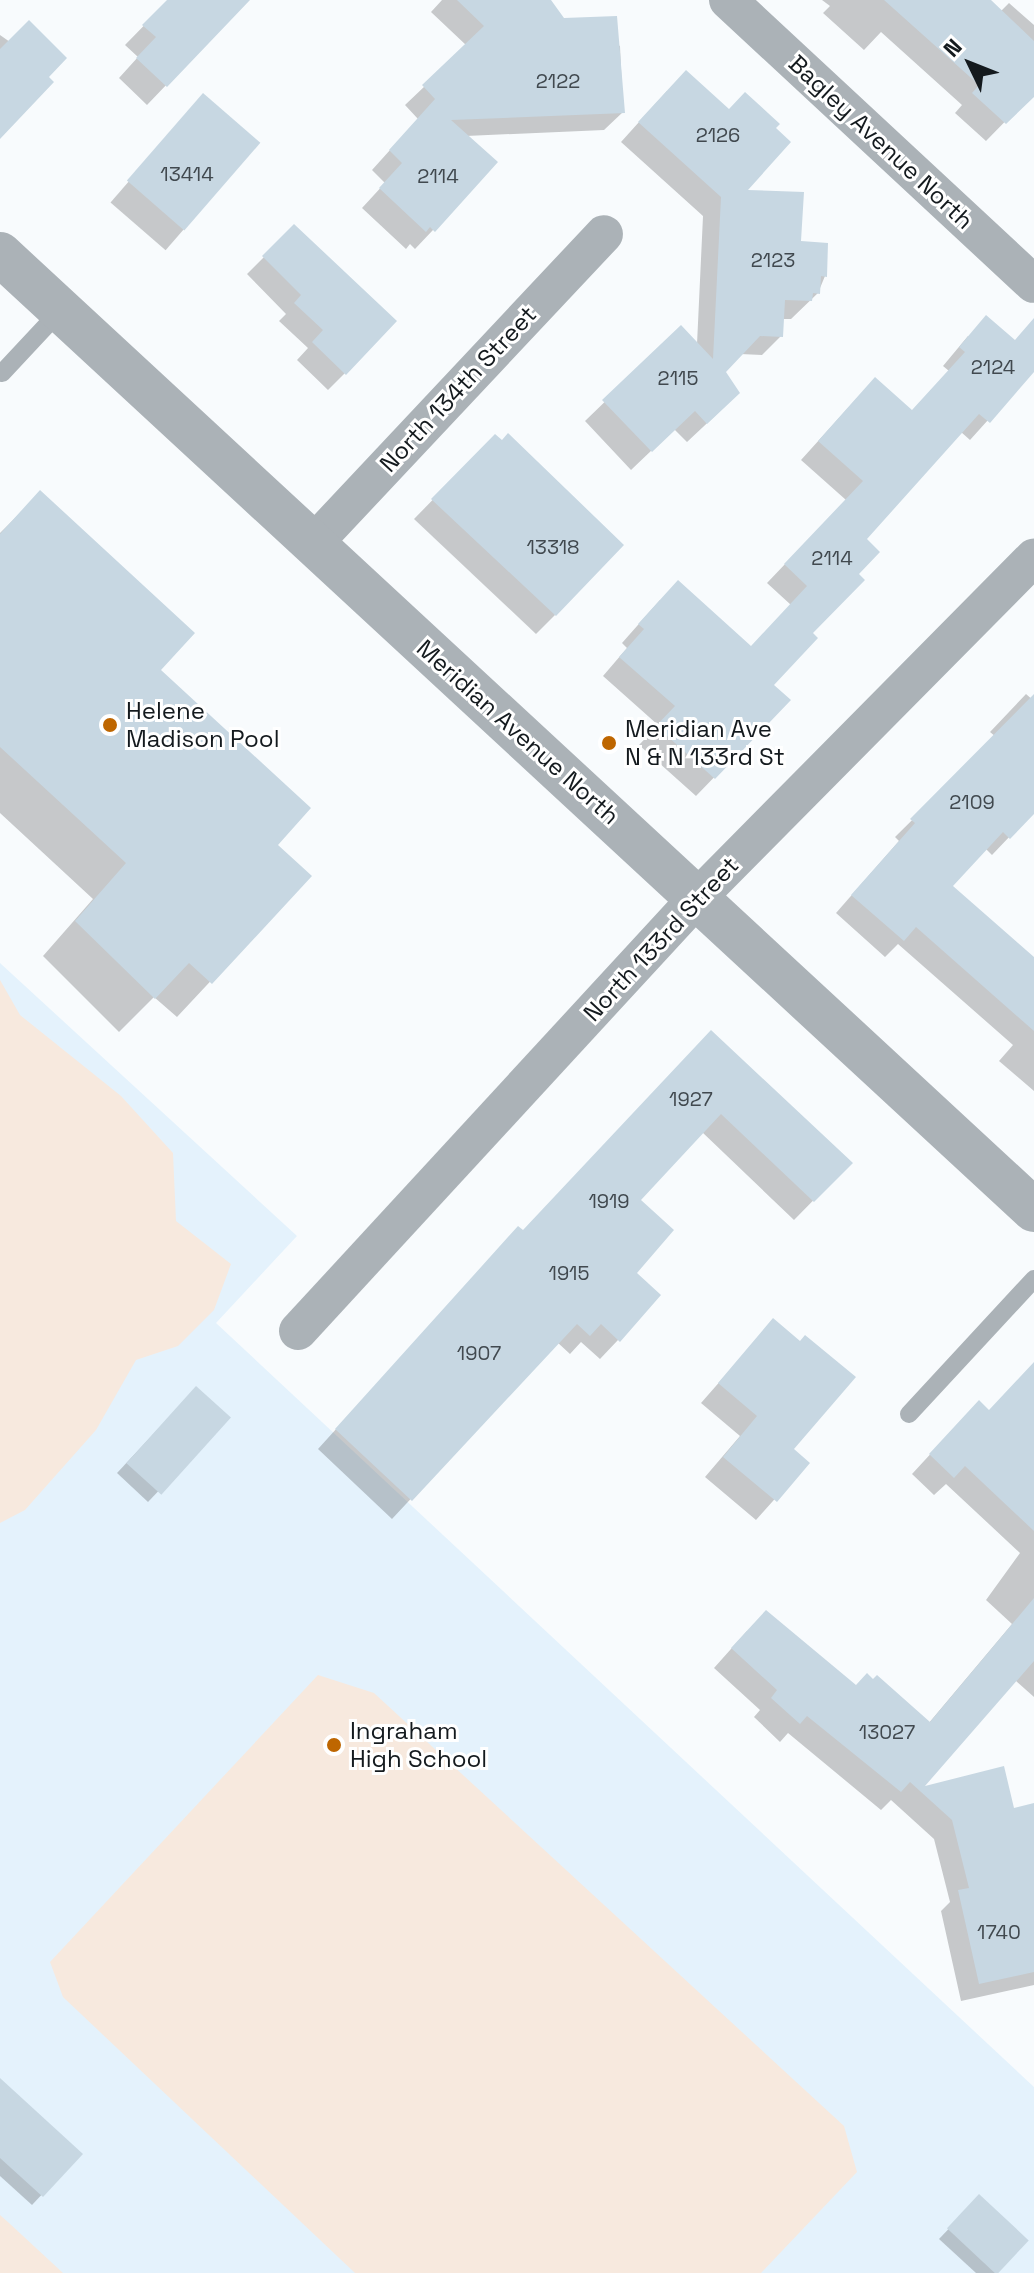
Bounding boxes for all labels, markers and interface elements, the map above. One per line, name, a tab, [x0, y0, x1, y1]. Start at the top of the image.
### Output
north arrow	[930, 24, 1010, 104]
street label: Bagley Avenue North	[783, 49, 979, 235]
house number: 2122	[536, 69, 580, 93]
house number: 2126	[696, 123, 740, 147]
house number: 13414	[160, 162, 214, 186]
house number: 2114	[417, 164, 459, 188]
house number: 2123	[751, 248, 795, 272]
street label: North 134th Street	[374, 300, 542, 478]
house number: 2124	[971, 355, 1015, 379]
house number: 2115	[658, 366, 698, 390]
house number: 13318	[526, 535, 580, 559]
house number: 2114	[811, 546, 853, 570]
street label: Meridian Avenue North	[411, 634, 625, 830]
place label: Helene Madison Pool	[126, 697, 280, 753]
place label: Meridian Ave N & N 133rd St	[625, 715, 785, 771]
marker: Helene Madison Pool	[101, 716, 119, 734]
marker: Meridian Ave N & N 133rd St	[600, 734, 618, 752]
house number: 2109	[949, 790, 995, 814]
street label: North 133rd Street	[577, 851, 745, 1027]
house number: 1927	[669, 1087, 713, 1111]
house number: 1919	[588, 1189, 630, 1213]
house number: 1915	[549, 1261, 589, 1285]
house number: 1907	[457, 1341, 501, 1365]
place label: Ingraham High School	[350, 1717, 487, 1773]
house number: 13027	[859, 1720, 915, 1744]
marker: Ingraham High School	[325, 1736, 343, 1754]
house number: 1740	[977, 1920, 1021, 1944]

